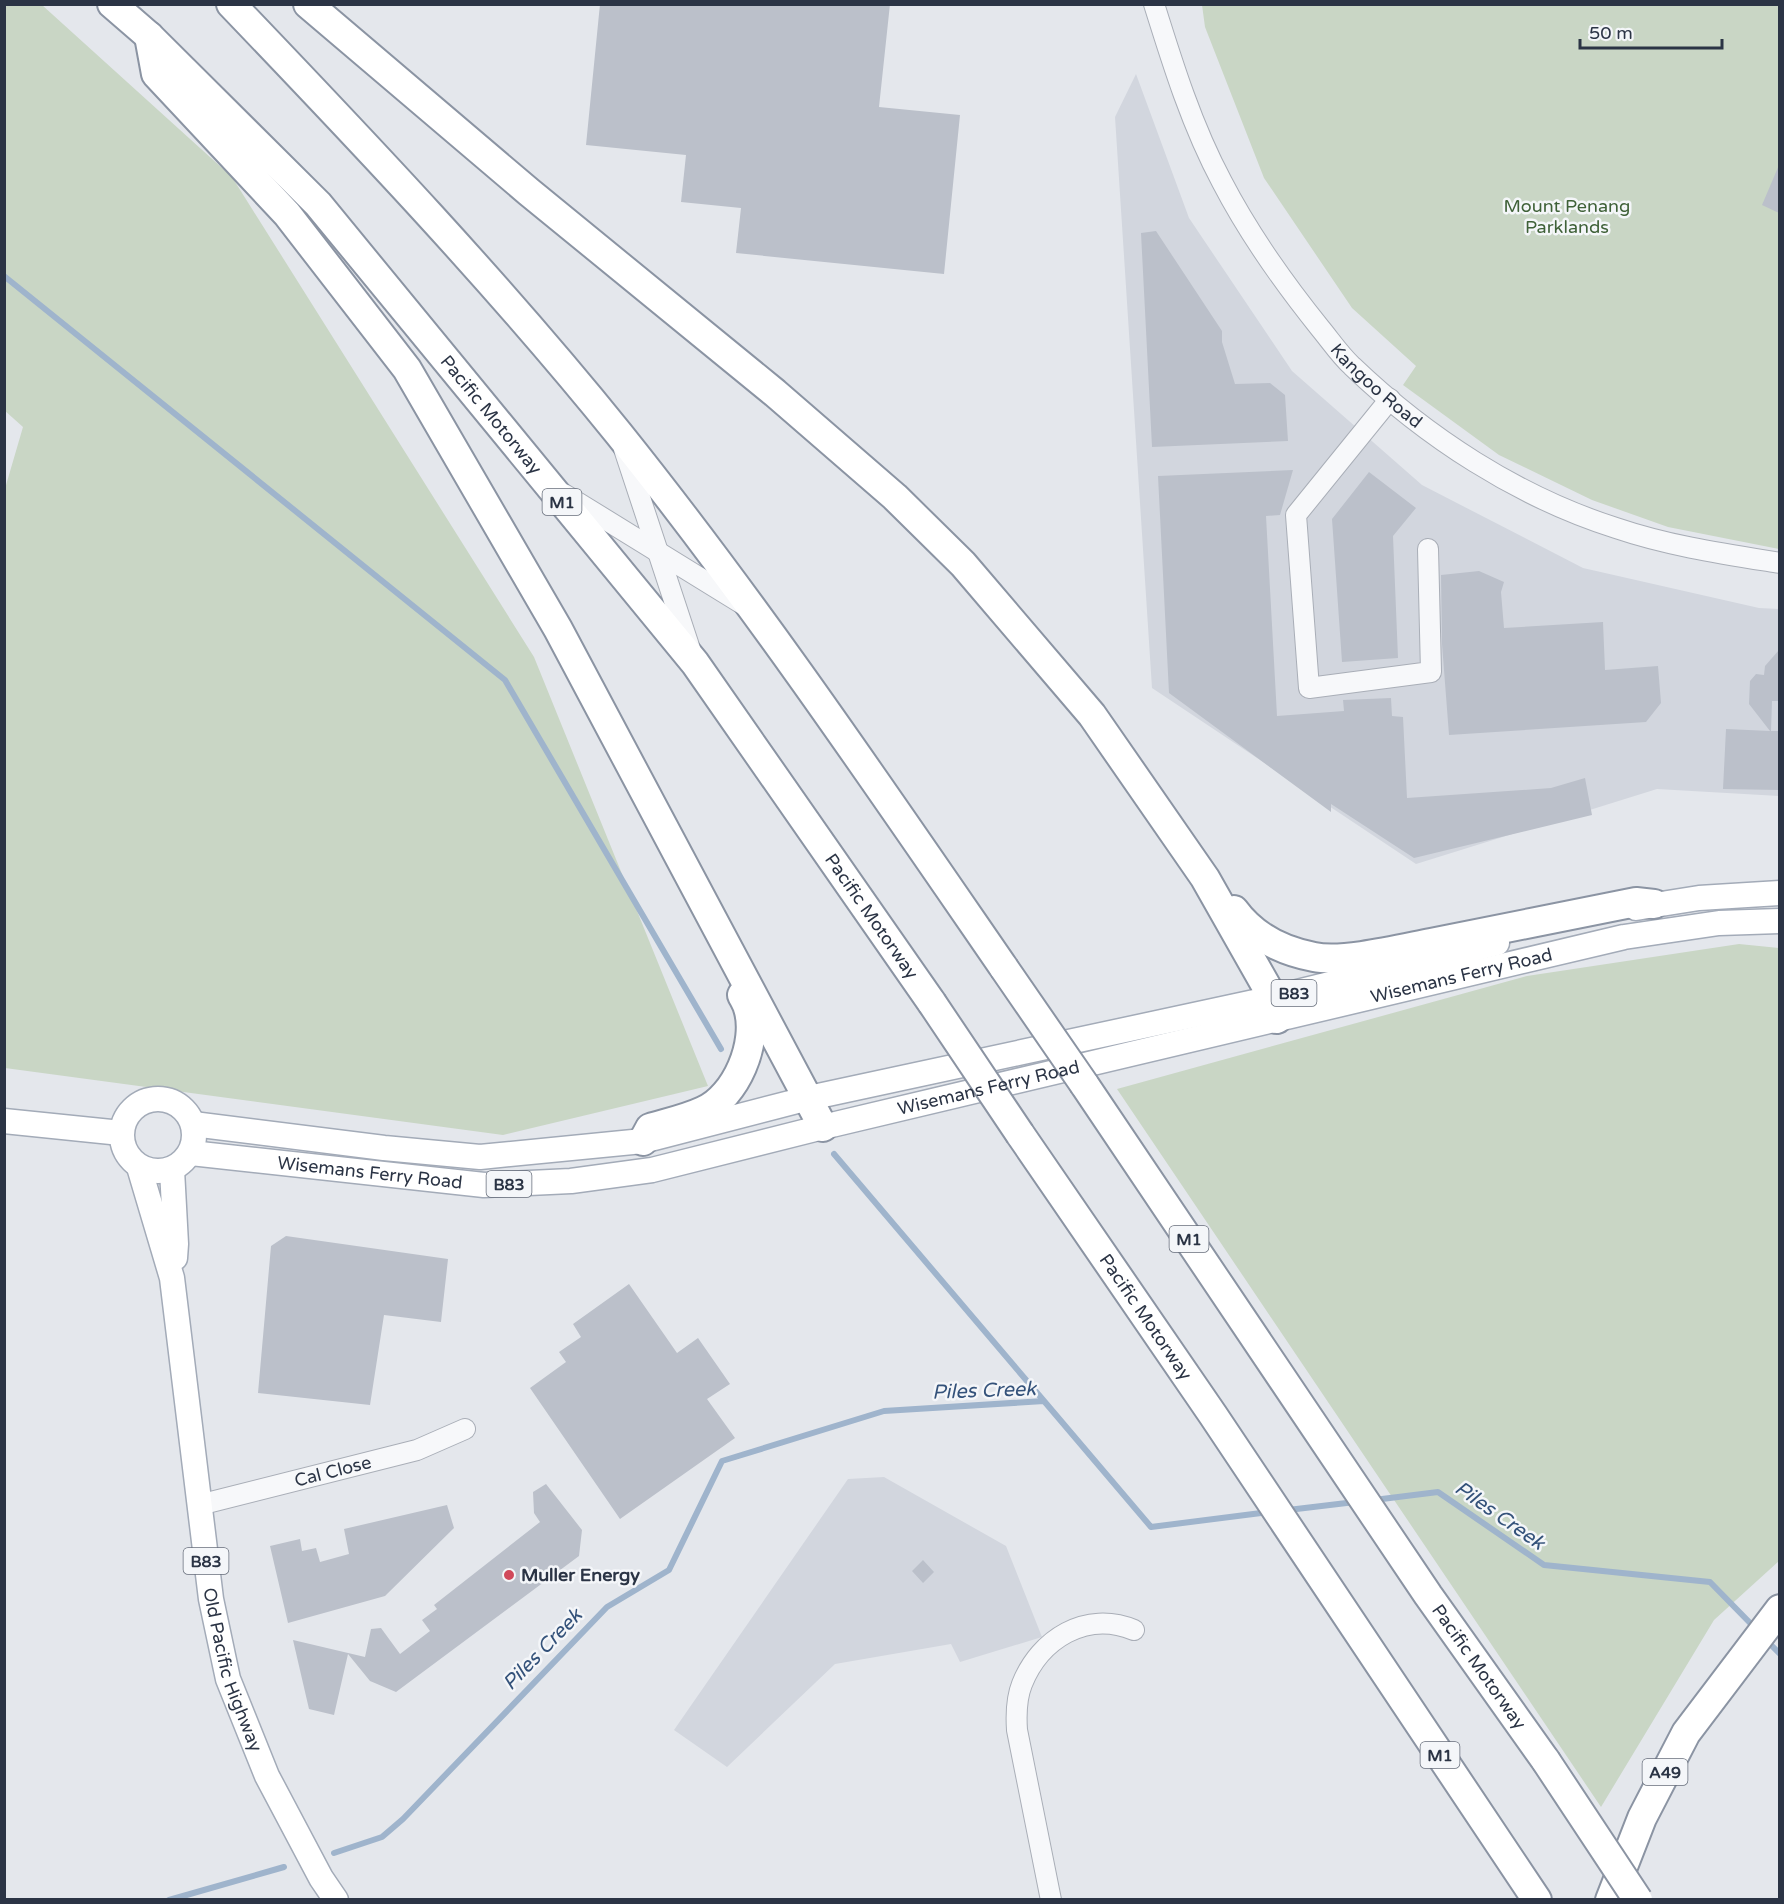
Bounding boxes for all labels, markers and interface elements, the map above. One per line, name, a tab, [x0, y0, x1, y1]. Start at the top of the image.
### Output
scale bar	[1580, 12, 1722, 50]
text: 50 m	[1589, 22, 1633, 44]
park label: Mount Penang Parklands	[1504, 195, 1630, 238]
street label: Kangoo Road	[1326, 339, 1427, 433]
street label: Pacific Motorway	[436, 351, 547, 479]
road number: M1	[542, 489, 582, 515]
street label: Pacific Motorway	[820, 849, 923, 984]
street label: Wisemans Ferry Road	[1368, 943, 1555, 1008]
road number: B83	[1272, 980, 1316, 1006]
street label: Wisemans Ferry Road	[895, 1056, 1082, 1120]
street label: Wisemans Ferry Road	[276, 1152, 464, 1194]
road number: B83	[486, 1171, 532, 1197]
road number: M1	[1170, 1226, 1208, 1252]
street label: Pacific Motorway	[1095, 1250, 1197, 1385]
water label: Piles Creek	[932, 1377, 1039, 1405]
street label: Cal Close	[292, 1451, 374, 1492]
water label: Piles Creek	[1450, 1476, 1551, 1557]
road number: B83	[184, 1548, 228, 1574]
place label: Muller Energy	[521, 1564, 640, 1586]
marker: Muller Energy	[502, 1568, 516, 1582]
street label: Old Pacific Highway	[199, 1586, 267, 1755]
street label: Pacific Motorway	[1427, 1600, 1531, 1734]
water label: Piles Creek	[498, 1602, 589, 1695]
road number: M1	[1420, 1742, 1460, 1768]
road number: A49	[1642, 1759, 1688, 1785]

